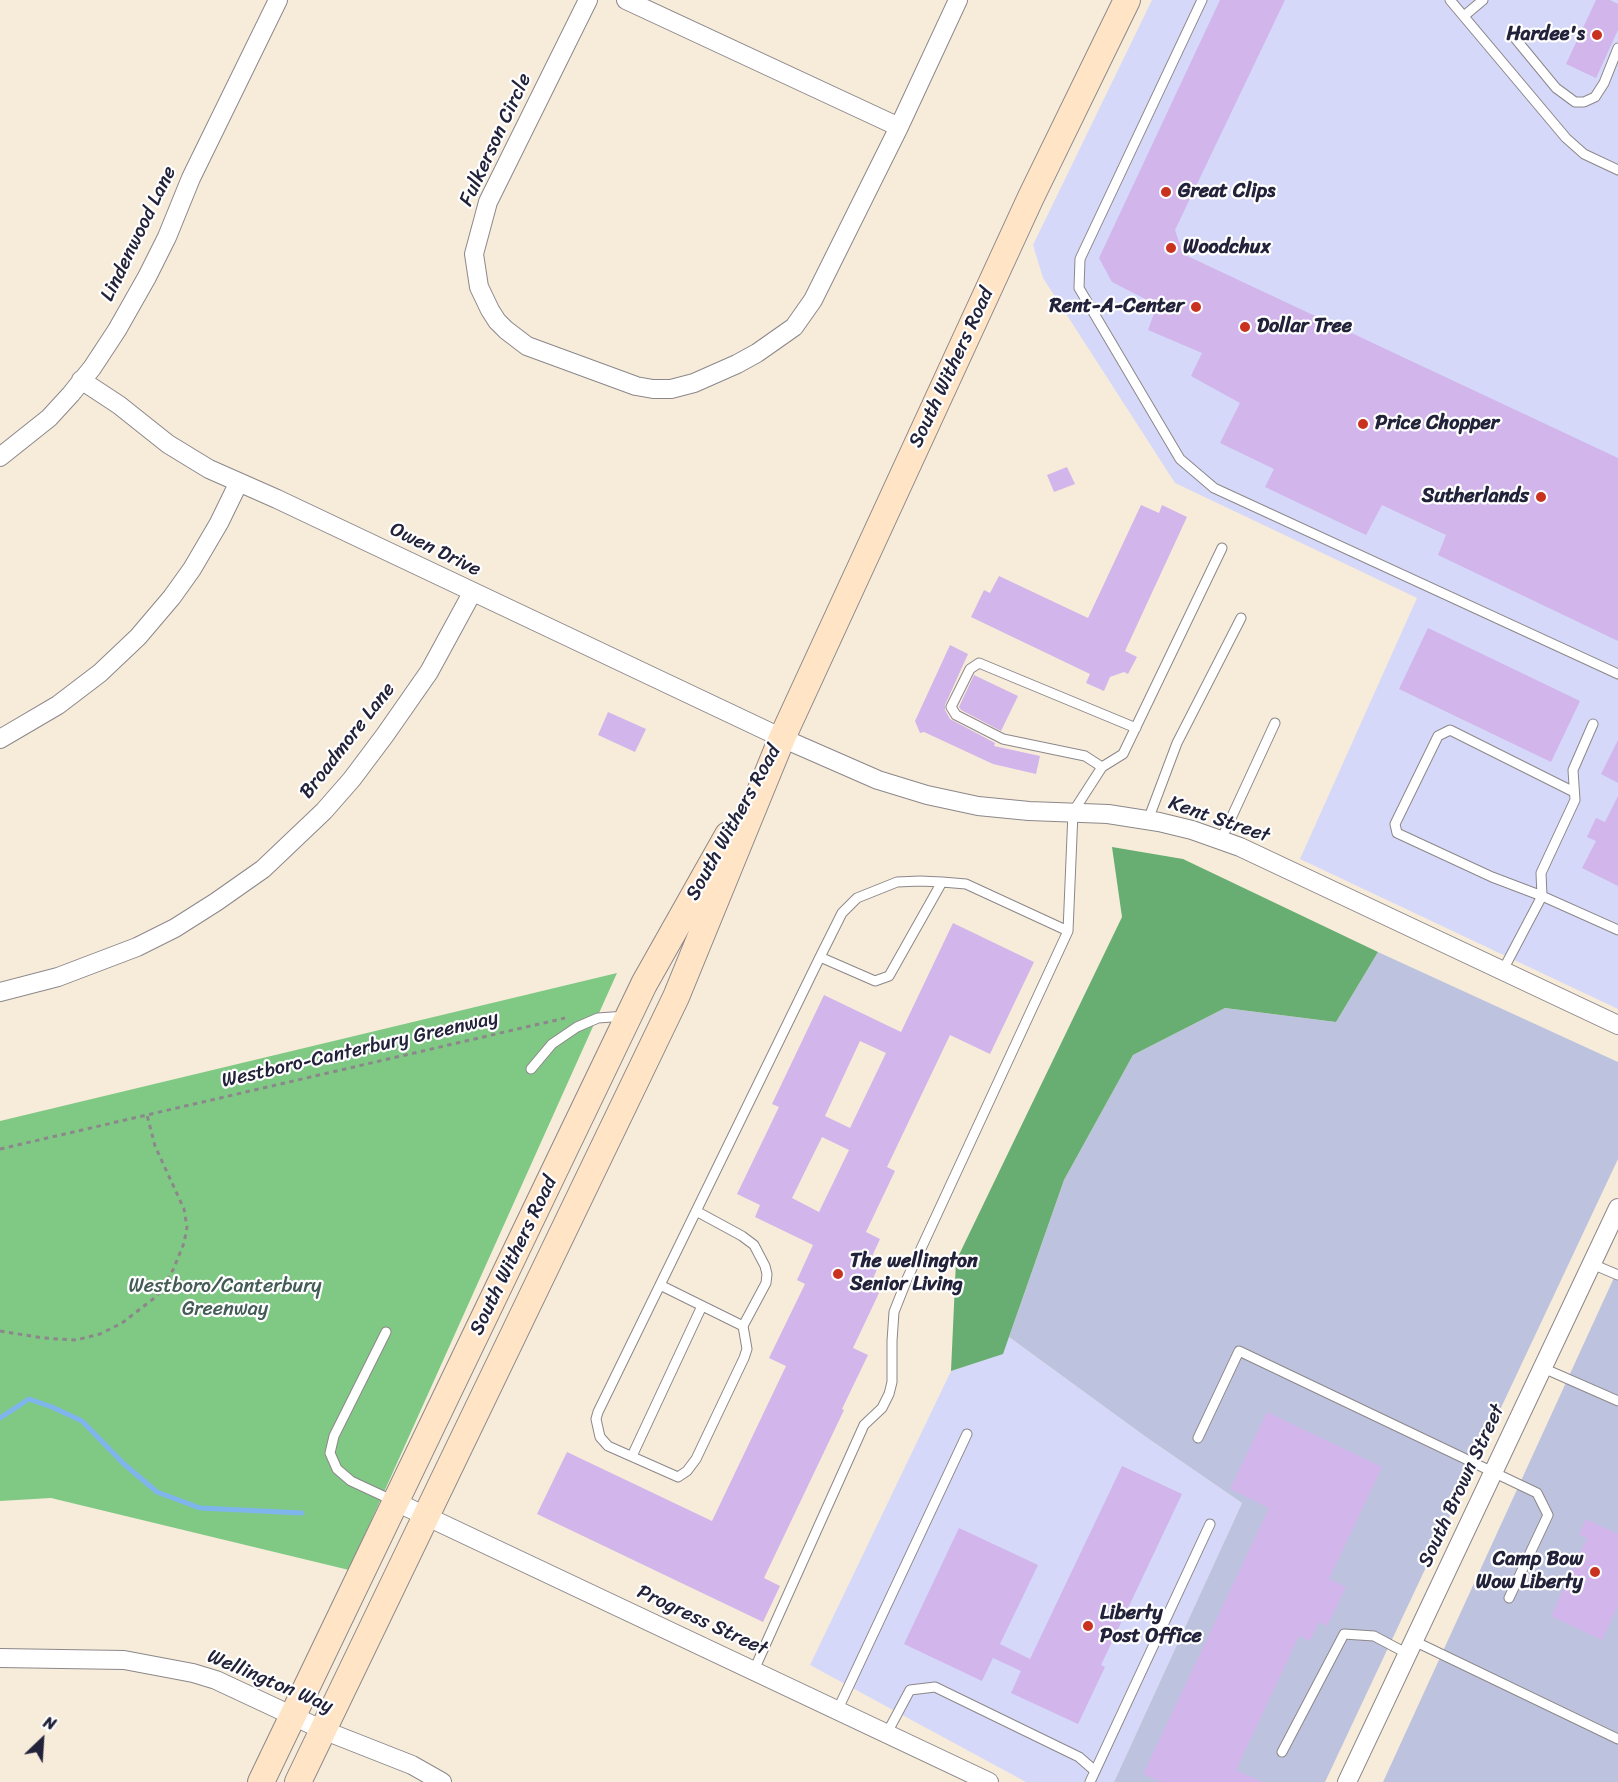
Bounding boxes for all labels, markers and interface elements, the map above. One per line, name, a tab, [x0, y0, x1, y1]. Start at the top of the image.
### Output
place label: Hardee's	[1506, 23, 1585, 47]
marker: Hardee's	[1590, 28, 1604, 42]
street label: Fulkerson Circle	[455, 70, 537, 210]
street label: Lindenwood Lane	[96, 163, 182, 305]
place label: Great Clips	[1178, 180, 1275, 204]
marker: Great Clips	[1159, 185, 1173, 199]
place label: Woodchux	[1183, 236, 1271, 260]
marker: Woodchux	[1164, 241, 1178, 255]
street label: South Withers Road	[904, 284, 1000, 452]
place label: Rent-A-Center	[1050, 295, 1184, 319]
marker: Rent-A-Center	[1189, 300, 1203, 314]
place label: Dollar Tree	[1257, 315, 1352, 339]
marker: Dollar Tree	[1238, 320, 1252, 334]
place label: Price Chopper	[1375, 412, 1499, 436]
marker: Price Chopper	[1356, 417, 1370, 431]
place label: Sutherlands	[1422, 485, 1529, 509]
marker: Sutherlands	[1534, 490, 1548, 504]
street label: Owen Drive	[386, 518, 484, 582]
street label: Broadmore Lane	[295, 678, 401, 804]
street label: South Withers Road	[681, 741, 787, 905]
street label: Kent Street	[1165, 792, 1273, 848]
street label: Westboro-Canterbury Greenway	[219, 1006, 501, 1094]
street label: South Withers Road	[465, 1173, 563, 1339]
place label: The wellington Senior Living	[850, 1250, 978, 1297]
marker: The wellington Senior Living	[831, 1267, 845, 1281]
park label: Westboro/Canterbury Greenway	[128, 1275, 322, 1322]
street label: South Brown Street	[1414, 1401, 1510, 1571]
place label: Camp Bow Wow Liberty	[1476, 1548, 1583, 1595]
marker: Camp Bow Wow Liberty	[1588, 1565, 1602, 1579]
street label: Progress Street	[633, 1580, 771, 1662]
place label: Liberty Post Office	[1100, 1602, 1202, 1649]
marker: Liberty Post Office	[1081, 1619, 1095, 1633]
street label: Wellington Way	[204, 1645, 336, 1719]
text: N	[39, 1708, 61, 1739]
north arrow	[12, 1710, 72, 1770]

